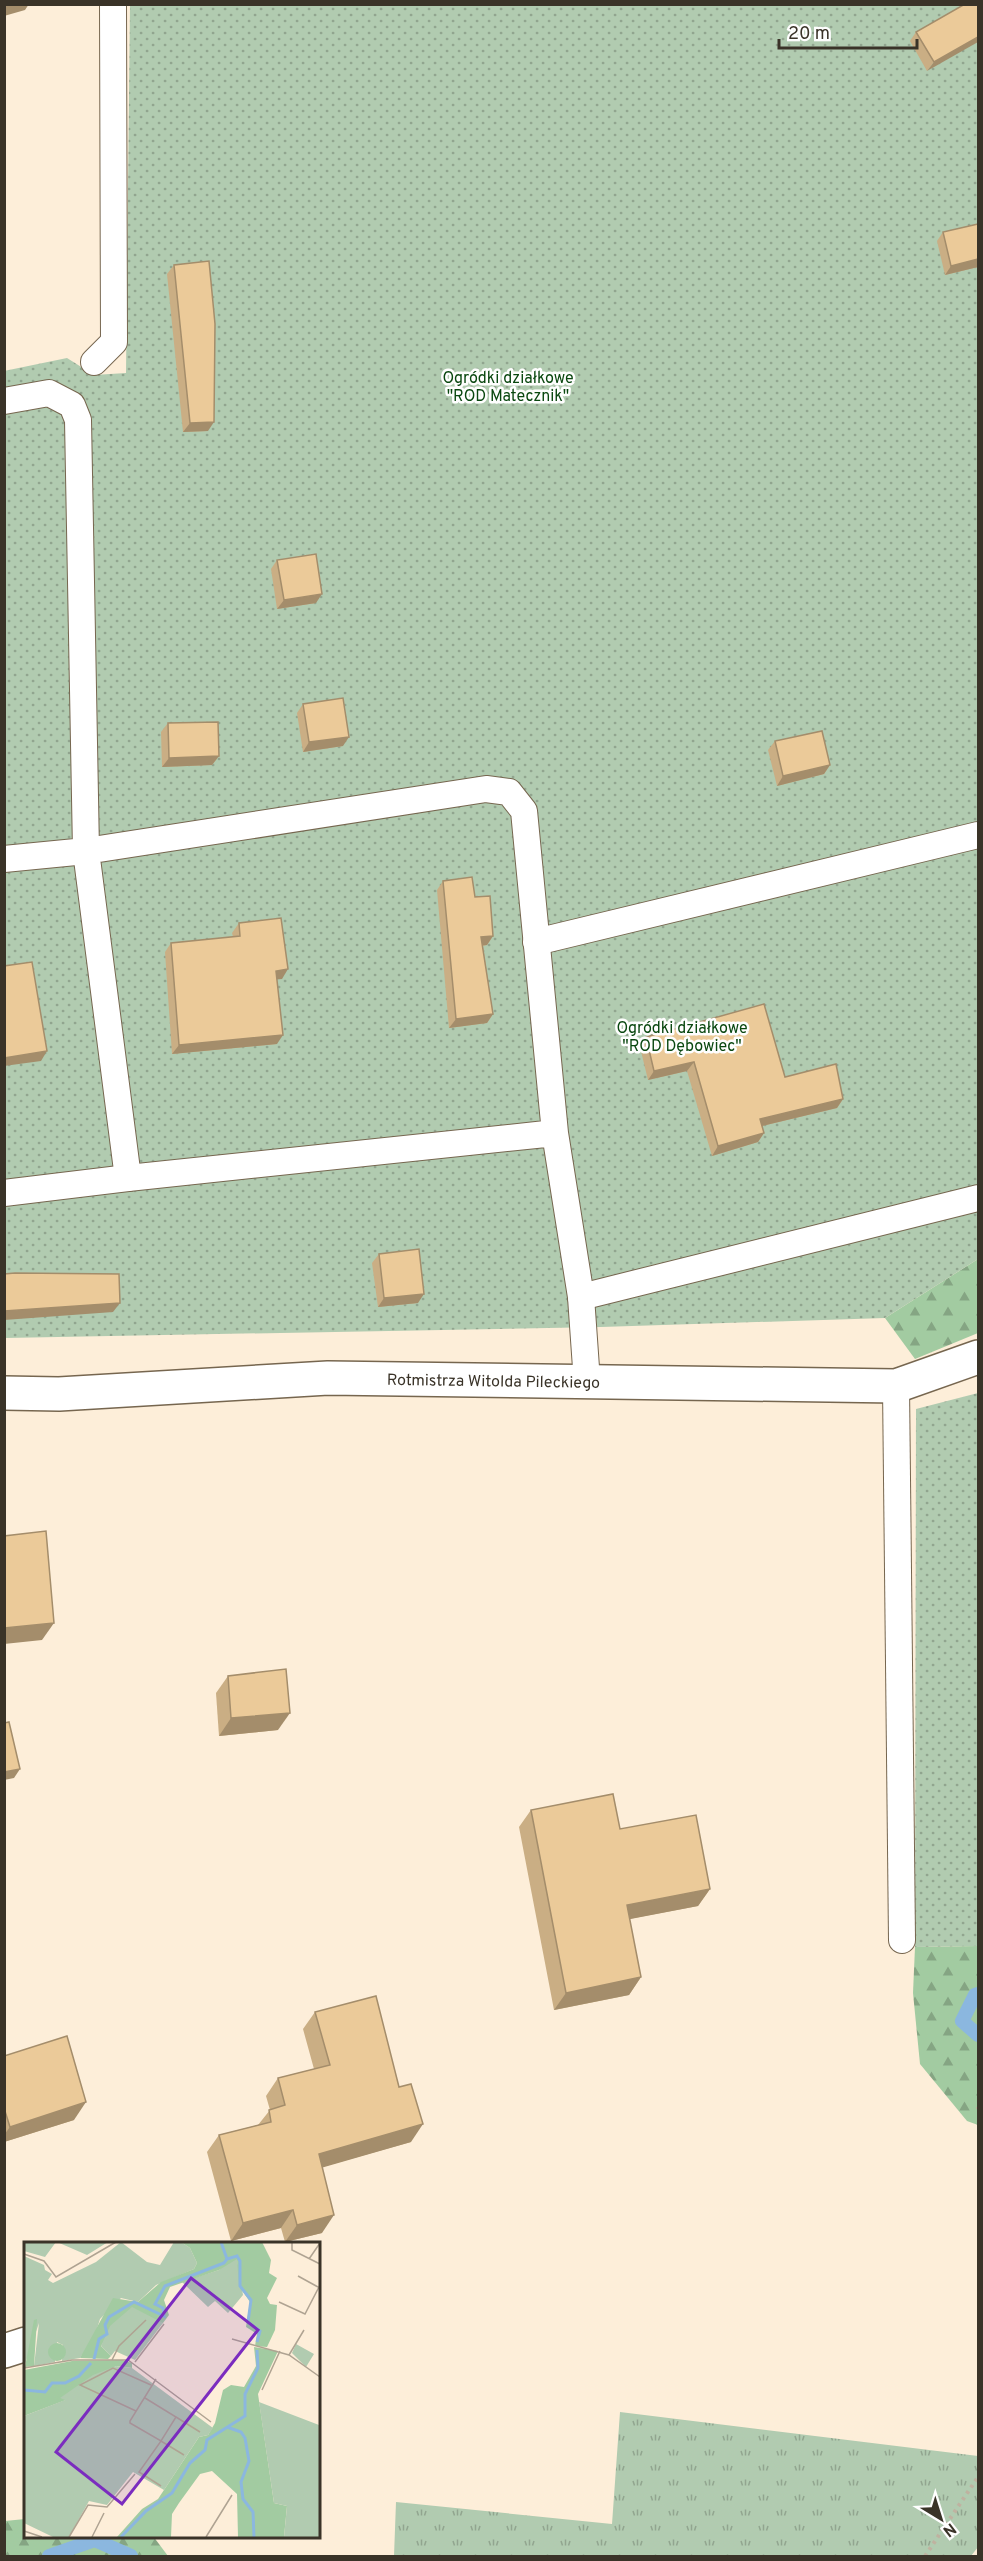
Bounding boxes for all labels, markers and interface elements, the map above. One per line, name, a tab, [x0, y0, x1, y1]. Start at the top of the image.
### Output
scale bar	[779, 12, 917, 50]
text: 20 m	[788, 23, 830, 46]
park label: Ogródki działkowe "ROD Matecznik"	[442, 369, 574, 407]
park label: Ogródki działkowe "ROD Dębowiec"	[616, 1019, 748, 1057]
street label: Rotmistrza Witolda Pileckiego	[387, 1371, 600, 1394]
inset map	[24, 2242, 320, 2537]
north arrow	[911, 2489, 971, 2549]
text: N	[938, 2518, 960, 2541]

